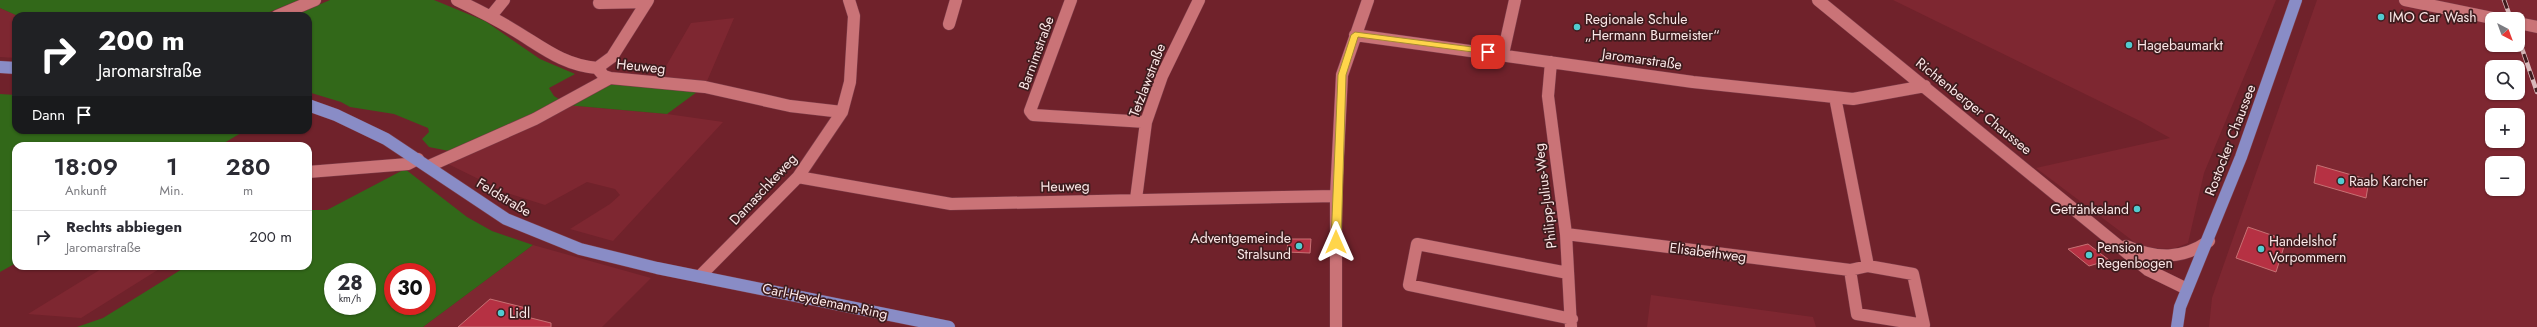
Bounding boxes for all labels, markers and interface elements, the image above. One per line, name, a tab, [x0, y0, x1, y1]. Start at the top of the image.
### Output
place label: IMO Car Wash	[2389, 7, 2477, 27]
place label: Regionale Schule „Hermann Burmeister“	[1585, 9, 1720, 45]
marker: IMO Car Wash	[2376, 12, 2386, 22]
north arrow	[2485, 12, 2525, 52]
map controls	[2485, 12, 2525, 196]
street label: Barnimstraße	[1013, 13, 1059, 93]
text: 200 m	[98, 20, 185, 61]
marker: Regionale Schule „Hermann Burmeister“	[1572, 22, 1582, 32]
icon: right	[32, 28, 84, 80]
pin	[1471, 35, 1505, 69]
place label: Hagebaumarkt	[2137, 35, 2224, 55]
street label: Tetzlawstraße	[1124, 40, 1170, 120]
marker: Hagebaumarkt	[2124, 40, 2134, 50]
icon: arrive	[1477, 41, 1499, 63]
street label: Jaromarstraße	[1599, 43, 1683, 75]
street label: Heuweg	[616, 53, 666, 79]
street label: Richtenberger Chaussee	[1912, 53, 2036, 159]
text: Jaromarstraße	[98, 58, 201, 84]
button: search	[2485, 60, 2525, 100]
street label: Rostocker Chaussee	[2200, 81, 2260, 199]
text: Dann	[32, 104, 65, 126]
icon: arrive	[73, 104, 95, 126]
button: +	[2485, 108, 2525, 148]
street label: Philipp-Julius-Weg	[1529, 142, 1561, 250]
text: 18:09	[53, 149, 118, 184]
text: 1	[166, 149, 178, 184]
text: 280	[226, 149, 271, 184]
street label: Damaschkeweg	[725, 149, 801, 229]
button: −	[2485, 156, 2525, 196]
place label: Raab Karcher	[2349, 171, 2428, 191]
street label: Feldstraße	[473, 173, 535, 221]
street label: Heuweg	[1040, 176, 1090, 196]
marker: Raab Karcher	[2336, 176, 2346, 186]
text: Ankunft	[65, 181, 106, 200]
text: Min.	[159, 181, 184, 200]
text: m	[243, 181, 253, 200]
place label: Getränkeland	[2050, 199, 2129, 219]
marker: Getränkeland	[2132, 204, 2142, 214]
text: Rechts abbiegen	[66, 216, 182, 238]
position arrow	[1315, 221, 1357, 263]
icon: right	[32, 226, 54, 248]
text: 200 m	[249, 226, 292, 248]
place label: Adventgemeinde Stralsund	[1190, 228, 1291, 264]
place label: Handelshof Vorpommern	[2269, 231, 2346, 267]
street label: Elisabethweg	[1668, 237, 1748, 267]
place label: Pension Regenbogen	[2097, 237, 2173, 273]
text: Jaromarstraße	[66, 238, 141, 257]
marker: Adventgemeinde Stralsund	[1294, 241, 1304, 251]
marker: Handelshof Vorpommern	[2256, 244, 2266, 254]
marker: Pension Regenbogen	[2084, 250, 2094, 260]
speed limit sign: 30	[384, 263, 436, 315]
text: 28	[337, 269, 363, 298]
street label: Carl-Heydemann-Ring	[760, 278, 890, 324]
text: km/h	[339, 291, 361, 306]
place label: Lidl	[509, 303, 530, 323]
marker: Lidl	[496, 308, 506, 318]

